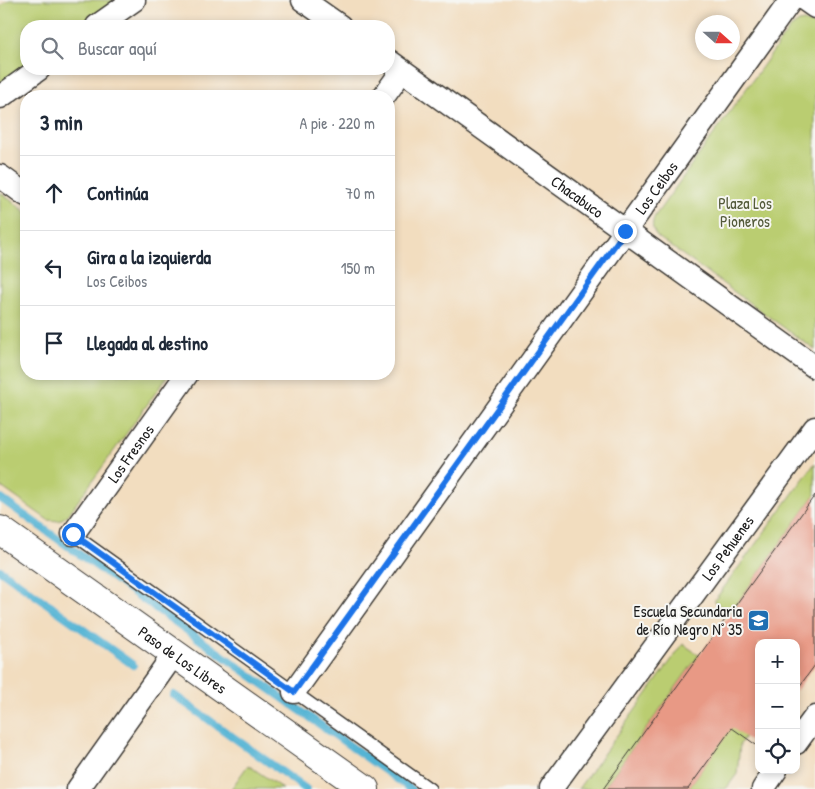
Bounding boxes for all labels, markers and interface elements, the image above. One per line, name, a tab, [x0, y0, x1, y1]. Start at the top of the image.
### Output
north arrow	[695, 15, 740, 60]
search box	[20, 20, 395, 75]
icon: search	[38, 34, 66, 62]
text: Buscar aquí	[78, 35, 157, 61]
text: 3 min	[40, 108, 83, 137]
text: A pie · 220 m	[299, 112, 375, 134]
street label: Los Ceibos	[630, 157, 683, 218]
street label: Chacabuco	[547, 170, 609, 223]
icon: ahead	[40, 179, 68, 207]
text: Continúa	[87, 180, 148, 206]
text: 70 m	[345, 182, 375, 204]
park label: Plaza Los Pioneros	[718, 192, 772, 232]
route end	[614, 220, 637, 243]
text: Gira a la izquierda	[87, 244, 211, 270]
icon: left	[40, 254, 68, 282]
text: 150 m	[341, 257, 375, 279]
text: Los Ceibos	[87, 270, 147, 292]
icon: arrive	[40, 329, 68, 357]
text: Llegada al destino	[87, 330, 208, 356]
street label: Los Fresnos	[102, 420, 159, 487]
street label: Los Pehuenes	[696, 511, 759, 585]
route start	[62, 523, 85, 546]
place label: Escuela Secundaria de Río Negro N° 35	[634, 600, 742, 640]
school or university icon: Escuela Secundaria de Río Negro N° 35	[746, 608, 770, 632]
street label: Paso de Los Libres	[134, 621, 231, 699]
map controls	[755, 639, 800, 774]
button: +	[755, 639, 800, 684]
button: −	[755, 684, 800, 729]
button: locate	[755, 729, 800, 774]

